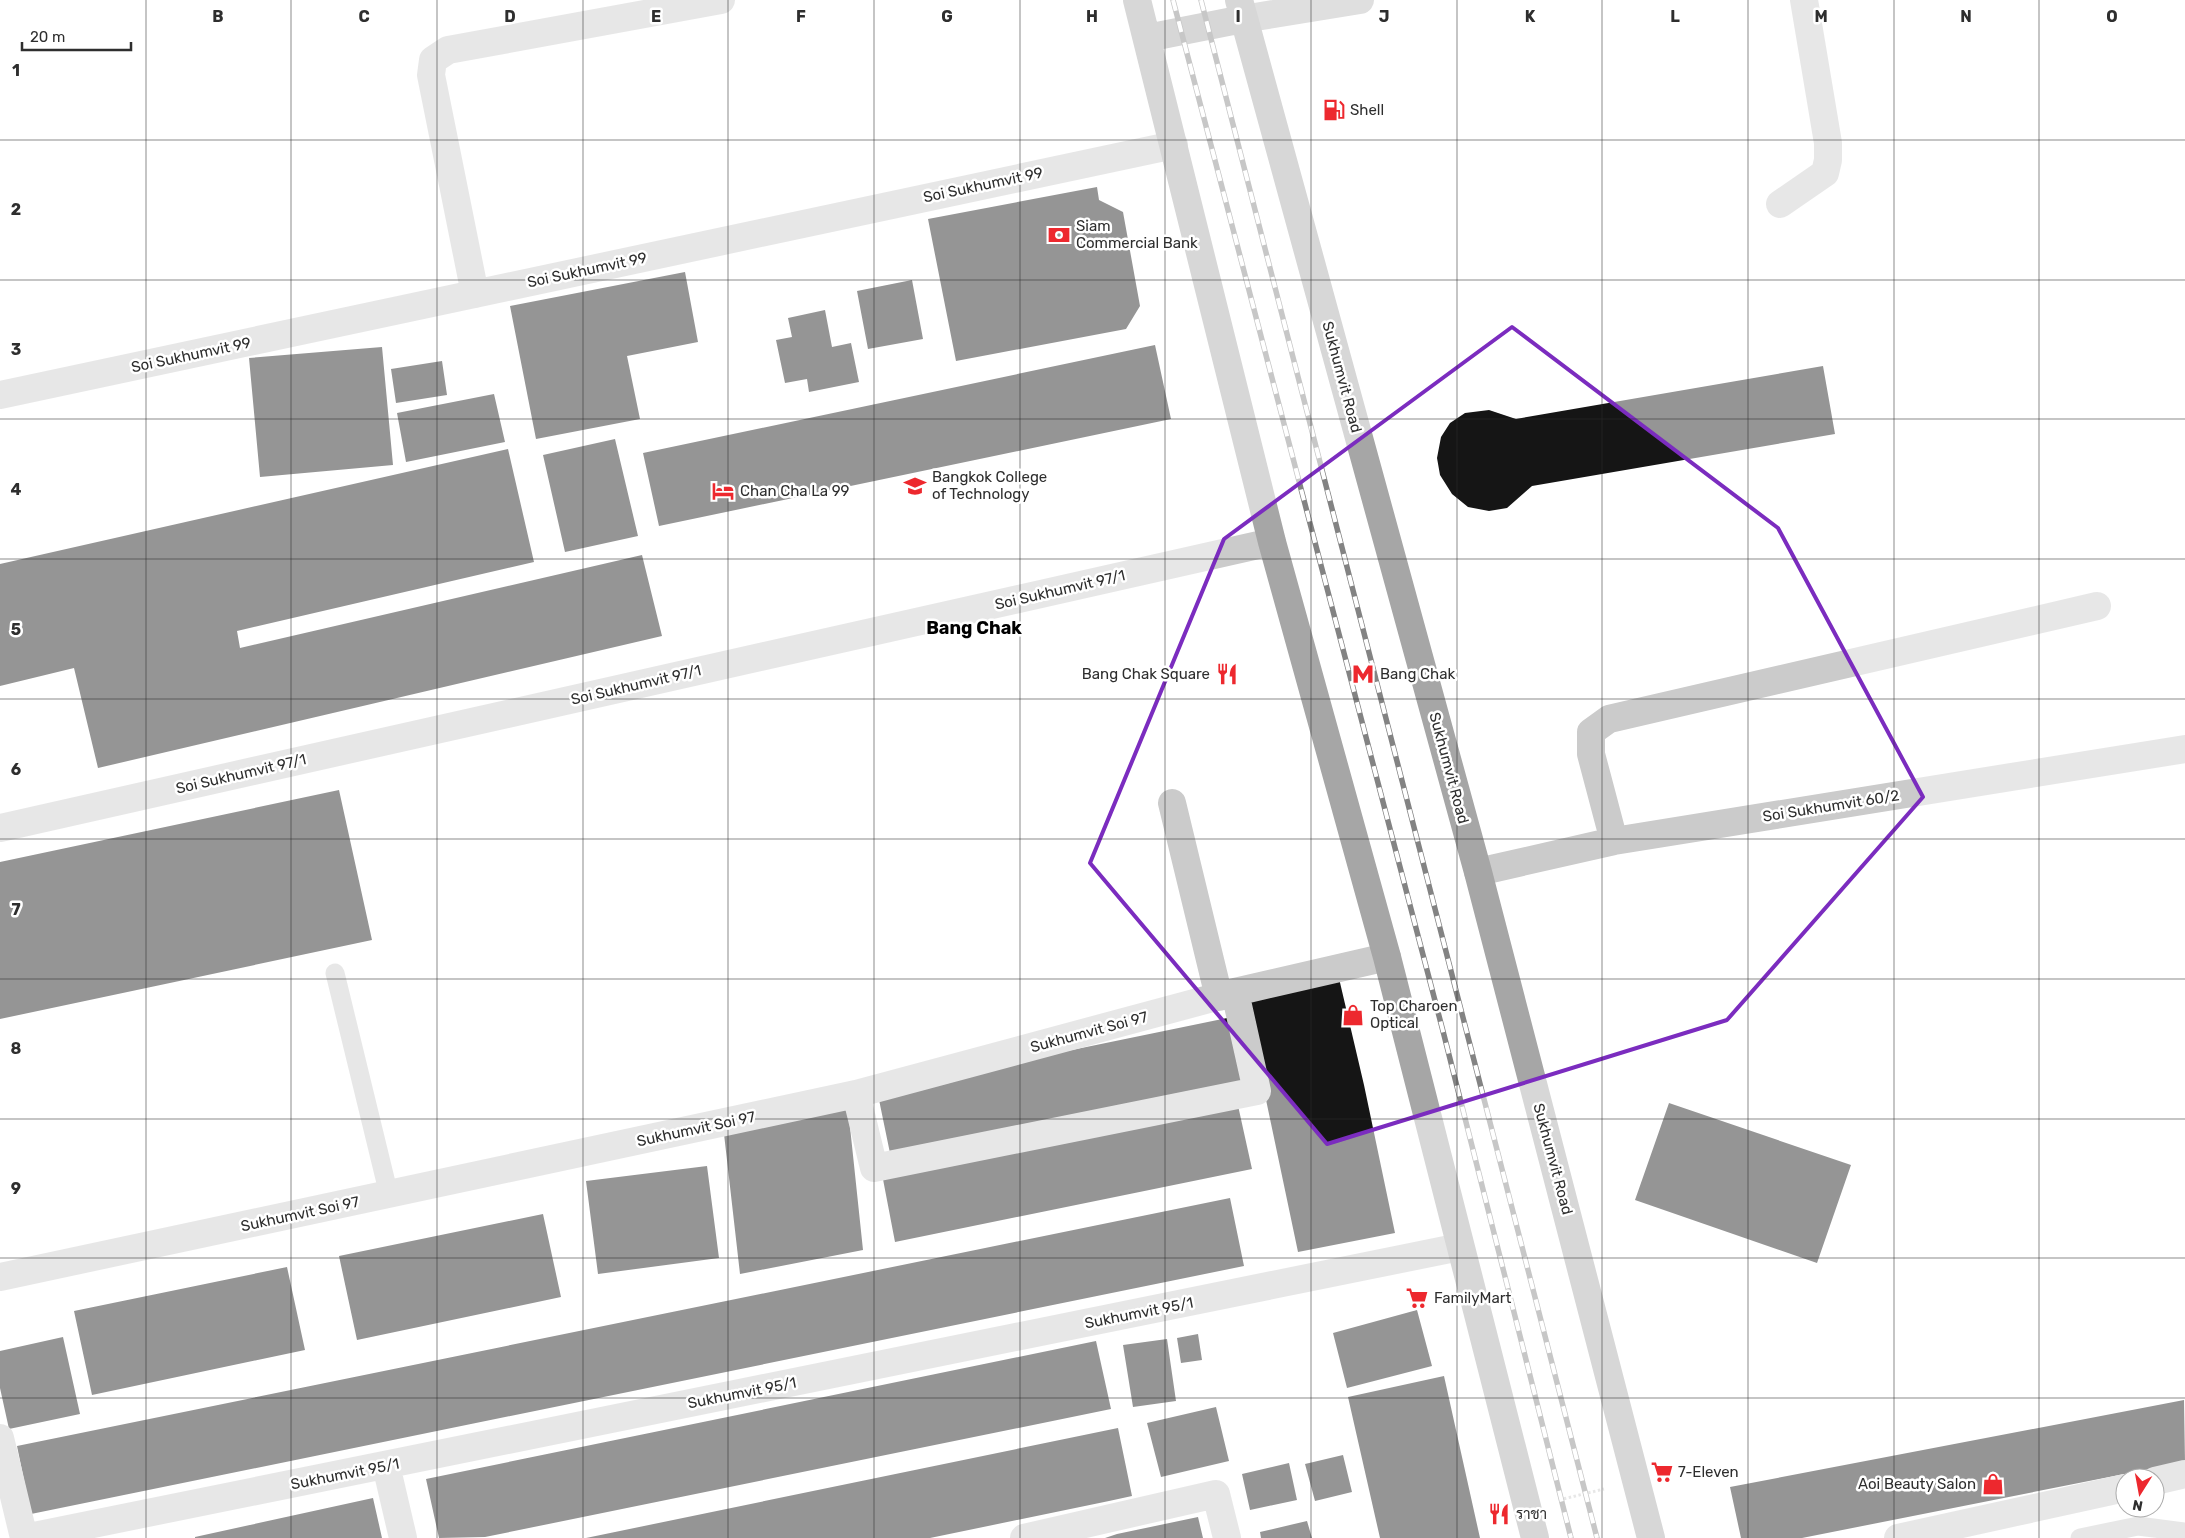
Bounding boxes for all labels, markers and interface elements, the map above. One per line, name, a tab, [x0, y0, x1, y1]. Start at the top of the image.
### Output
text: B	[212, 7, 224, 26]
text: C	[358, 7, 370, 26]
text: D	[504, 7, 516, 26]
text: E	[651, 7, 661, 26]
text: F	[796, 7, 806, 26]
text: G	[941, 7, 953, 26]
text: H	[1086, 7, 1098, 26]
text: I	[1235, 7, 1241, 26]
text: J	[1379, 7, 1389, 26]
text: K	[1525, 7, 1536, 26]
text: L	[1670, 7, 1680, 26]
text: M	[1814, 7, 1828, 26]
text: N	[1960, 7, 1972, 26]
text: O	[2106, 7, 2118, 26]
scale bar	[22, 20, 131, 52]
text: 20 m	[30, 28, 65, 46]
text: 1	[12, 61, 20, 80]
fuel station icon: Shell	[1321, 97, 1347, 123]
place label: Shell	[1350, 101, 1384, 119]
street label: Soi Sukhumvit 99	[922, 164, 1045, 206]
text: 2	[11, 200, 21, 219]
place label: Siam Commercial Bank	[1076, 217, 1198, 252]
bank icon: Siam Commercial Bank	[1046, 222, 1072, 248]
street label: Soi Sukhumvit 99	[526, 249, 649, 291]
street label: Sukhumvit Road	[1318, 319, 1366, 435]
street label: Soi Sukhumvit 99	[130, 334, 253, 376]
text: 3	[11, 340, 21, 359]
place label: Bangkok College of Technology	[932, 468, 1047, 503]
school or university icon: Bangkok College of Technology	[902, 473, 928, 499]
hotel icon: Chan Cha La 99	[710, 478, 736, 504]
text: 4	[11, 480, 22, 499]
place label: Chan Cha La 99	[740, 482, 850, 500]
street label: Soi Sukhumvit 97/1	[993, 566, 1127, 614]
district label: Bang Chak	[926, 617, 1022, 639]
text: 5	[11, 620, 21, 639]
street label: Soi Sukhumvit 97/1	[569, 661, 703, 709]
restaurant icon: Bang Chak Square	[1214, 661, 1240, 687]
metro station icon: Bang Chak	[1350, 661, 1376, 687]
place label: Bang Chak Square	[1082, 665, 1210, 683]
place label: Bang Chak	[1380, 665, 1455, 683]
street label: Sukhumvit Road	[1425, 710, 1473, 826]
street label: Soi Sukhumvit 97/1	[174, 750, 308, 798]
text: 6	[11, 760, 21, 779]
street label: Soi Sukhumvit 60/2	[1761, 786, 1901, 826]
text: 7	[11, 900, 21, 919]
place label: Top Charoen Optical	[1370, 997, 1458, 1032]
shop icon: Top Charoen Optical	[1340, 1002, 1366, 1028]
street label: Sukhumvit Soi 97	[1028, 1008, 1150, 1056]
text: 8	[11, 1039, 22, 1058]
street label: Sukhumvit Road	[1529, 1101, 1577, 1217]
street label: Sukhumvit Soi 97	[635, 1108, 757, 1150]
text: 9	[11, 1179, 21, 1198]
street label: Sukhumvit Soi 97	[239, 1193, 361, 1235]
supermarket icon: FamilyMart	[1404, 1285, 1430, 1311]
place label: FamilyMart	[1434, 1289, 1511, 1307]
street label: Sukhumvit 95/1	[1083, 1294, 1195, 1332]
street label: Sukhumvit 95/1	[686, 1374, 798, 1412]
street label: Sukhumvit 95/1	[289, 1455, 401, 1493]
supermarket icon: 7-Eleven	[1649, 1459, 1675, 1485]
place label: 7-Eleven	[1678, 1463, 1739, 1481]
north arrow	[2115, 1468, 2165, 1518]
shop icon: Aoi Beauty Salon	[1980, 1471, 2006, 1497]
place label: Aoi Beauty Salon	[1858, 1475, 1976, 1493]
text: N	[2131, 1496, 2144, 1515]
restaurant icon: ราชา	[1486, 1501, 1512, 1527]
place label: ราชา	[1516, 1505, 1547, 1523]

